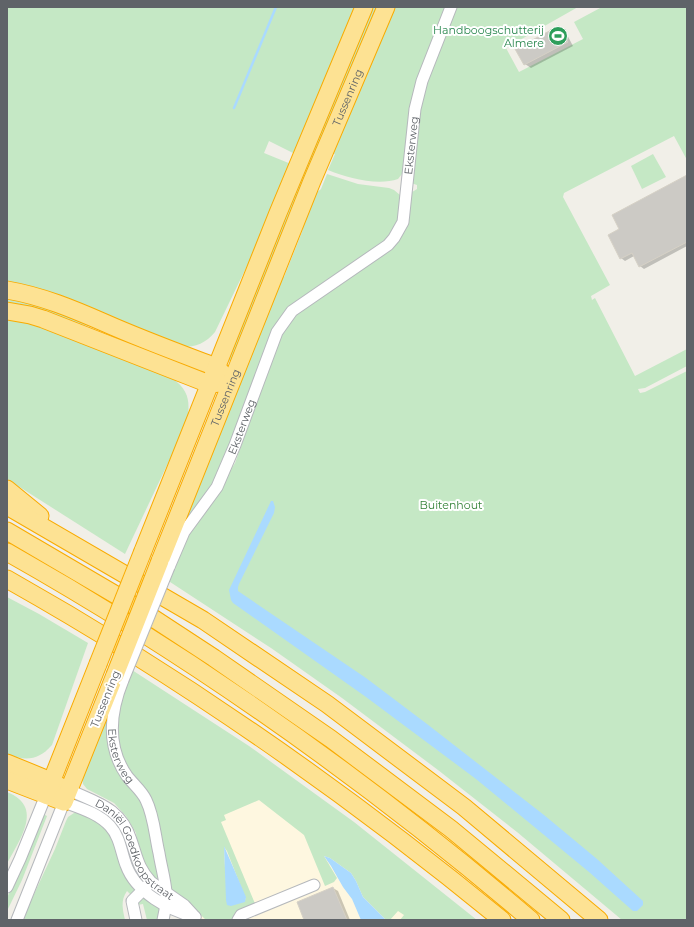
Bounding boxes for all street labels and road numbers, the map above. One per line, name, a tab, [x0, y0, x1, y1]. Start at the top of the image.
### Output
street label: Tussenring	[329, 67, 366, 128]
street label: Eksterweg	[401, 116, 421, 175]
street label: Tussenring	[208, 367, 243, 428]
street label: Eksterweg	[225, 397, 258, 457]
street label: Tussenring	[87, 668, 123, 730]
street label: Eksterweg	[105, 728, 137, 786]
street label: Daniël Goedkoopstraat	[93, 796, 177, 903]

